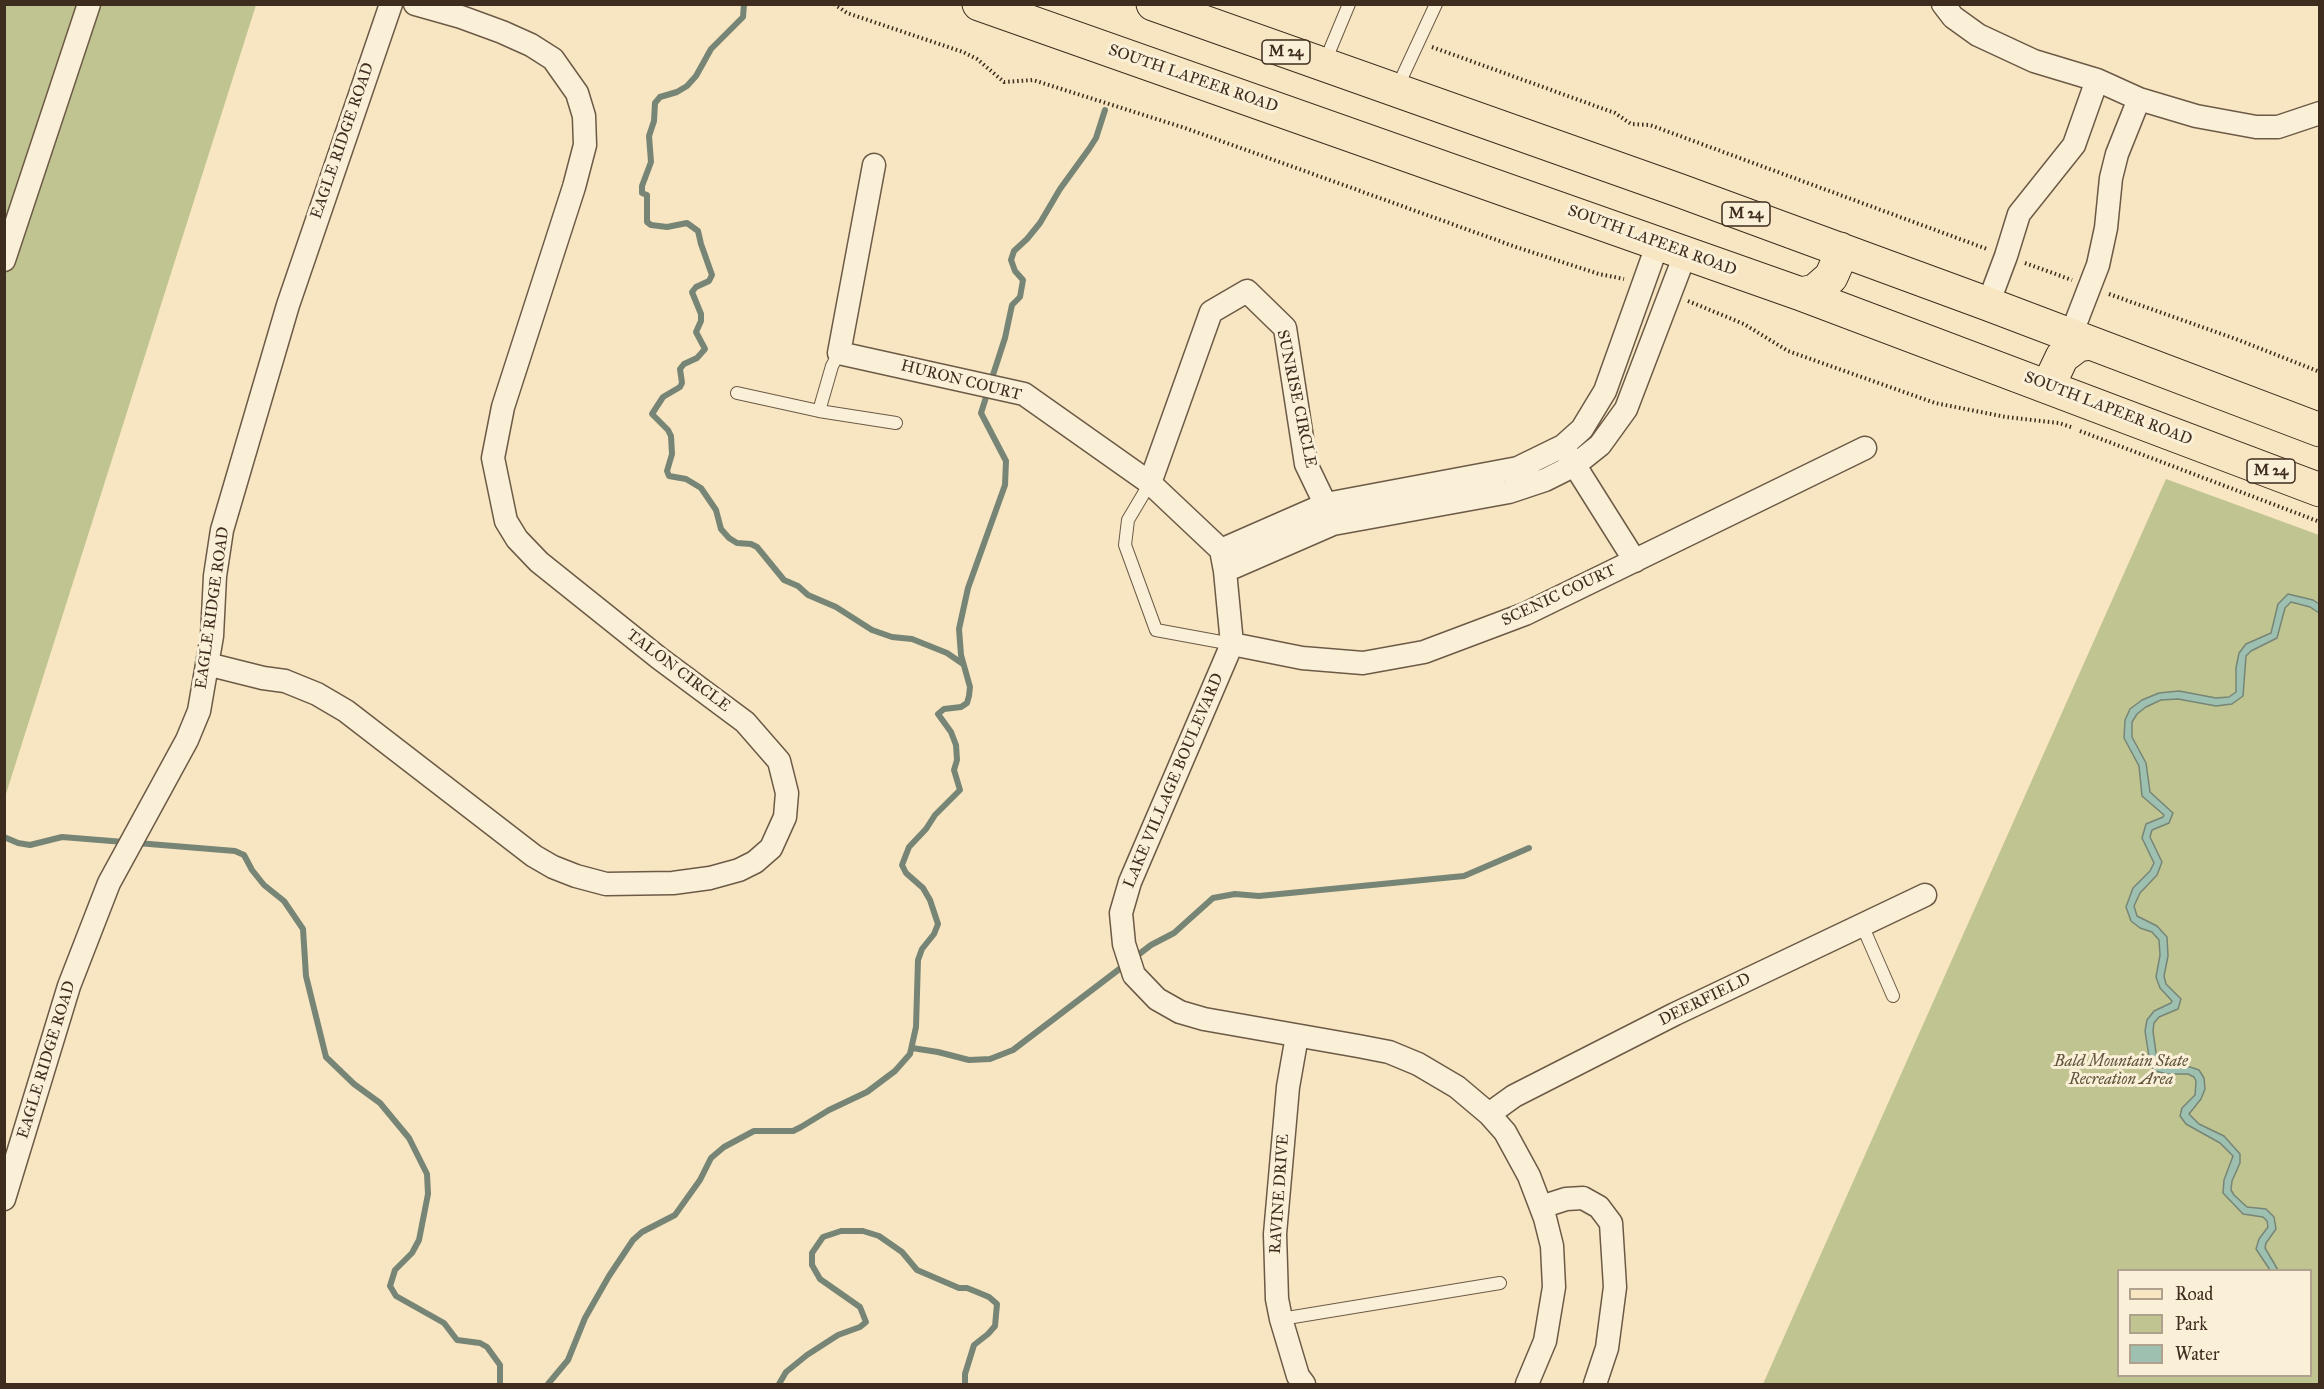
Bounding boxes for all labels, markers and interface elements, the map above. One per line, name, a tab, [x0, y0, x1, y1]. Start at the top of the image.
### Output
road number: M 24	[1262, 40, 1310, 64]
street label: SOUTH LAPEER ROAD	[1106, 41, 1280, 117]
street label: EAGLE RIDGE ROAD	[307, 60, 379, 222]
street label: SOUTH LAPEER ROAD	[1565, 201, 1739, 281]
road number: M 24	[1722, 202, 1770, 226]
street label: SUNRISE CIRCLE	[1272, 328, 1320, 470]
street label: HURON COURT	[899, 357, 1023, 405]
street label: SOUTH LAPEER ROAD	[2021, 368, 2195, 450]
road number: M 24	[2247, 459, 2295, 483]
street label: EAGLE RIDGE ROAD	[192, 526, 234, 690]
street label: SCENIC COURT	[1499, 561, 1619, 631]
street label: TALON CIRCLE	[622, 626, 734, 716]
street label: LAKE VILLAGE BOULEVARD	[1120, 671, 1228, 891]
street label: DEERFIELD	[1656, 969, 1754, 1031]
street label: EAGLE RIDGE ROAD	[14, 979, 80, 1141]
park label: Bald Mountain State Recreation Area	[2054, 1052, 2188, 1090]
street label: RAVINE DRIVE	[1266, 1133, 1294, 1255]
legend	[2117, 1269, 2312, 1377]
text: Road	[2175, 1283, 2213, 1305]
text: Park	[2175, 1313, 2208, 1335]
text: Water	[2175, 1343, 2219, 1365]

